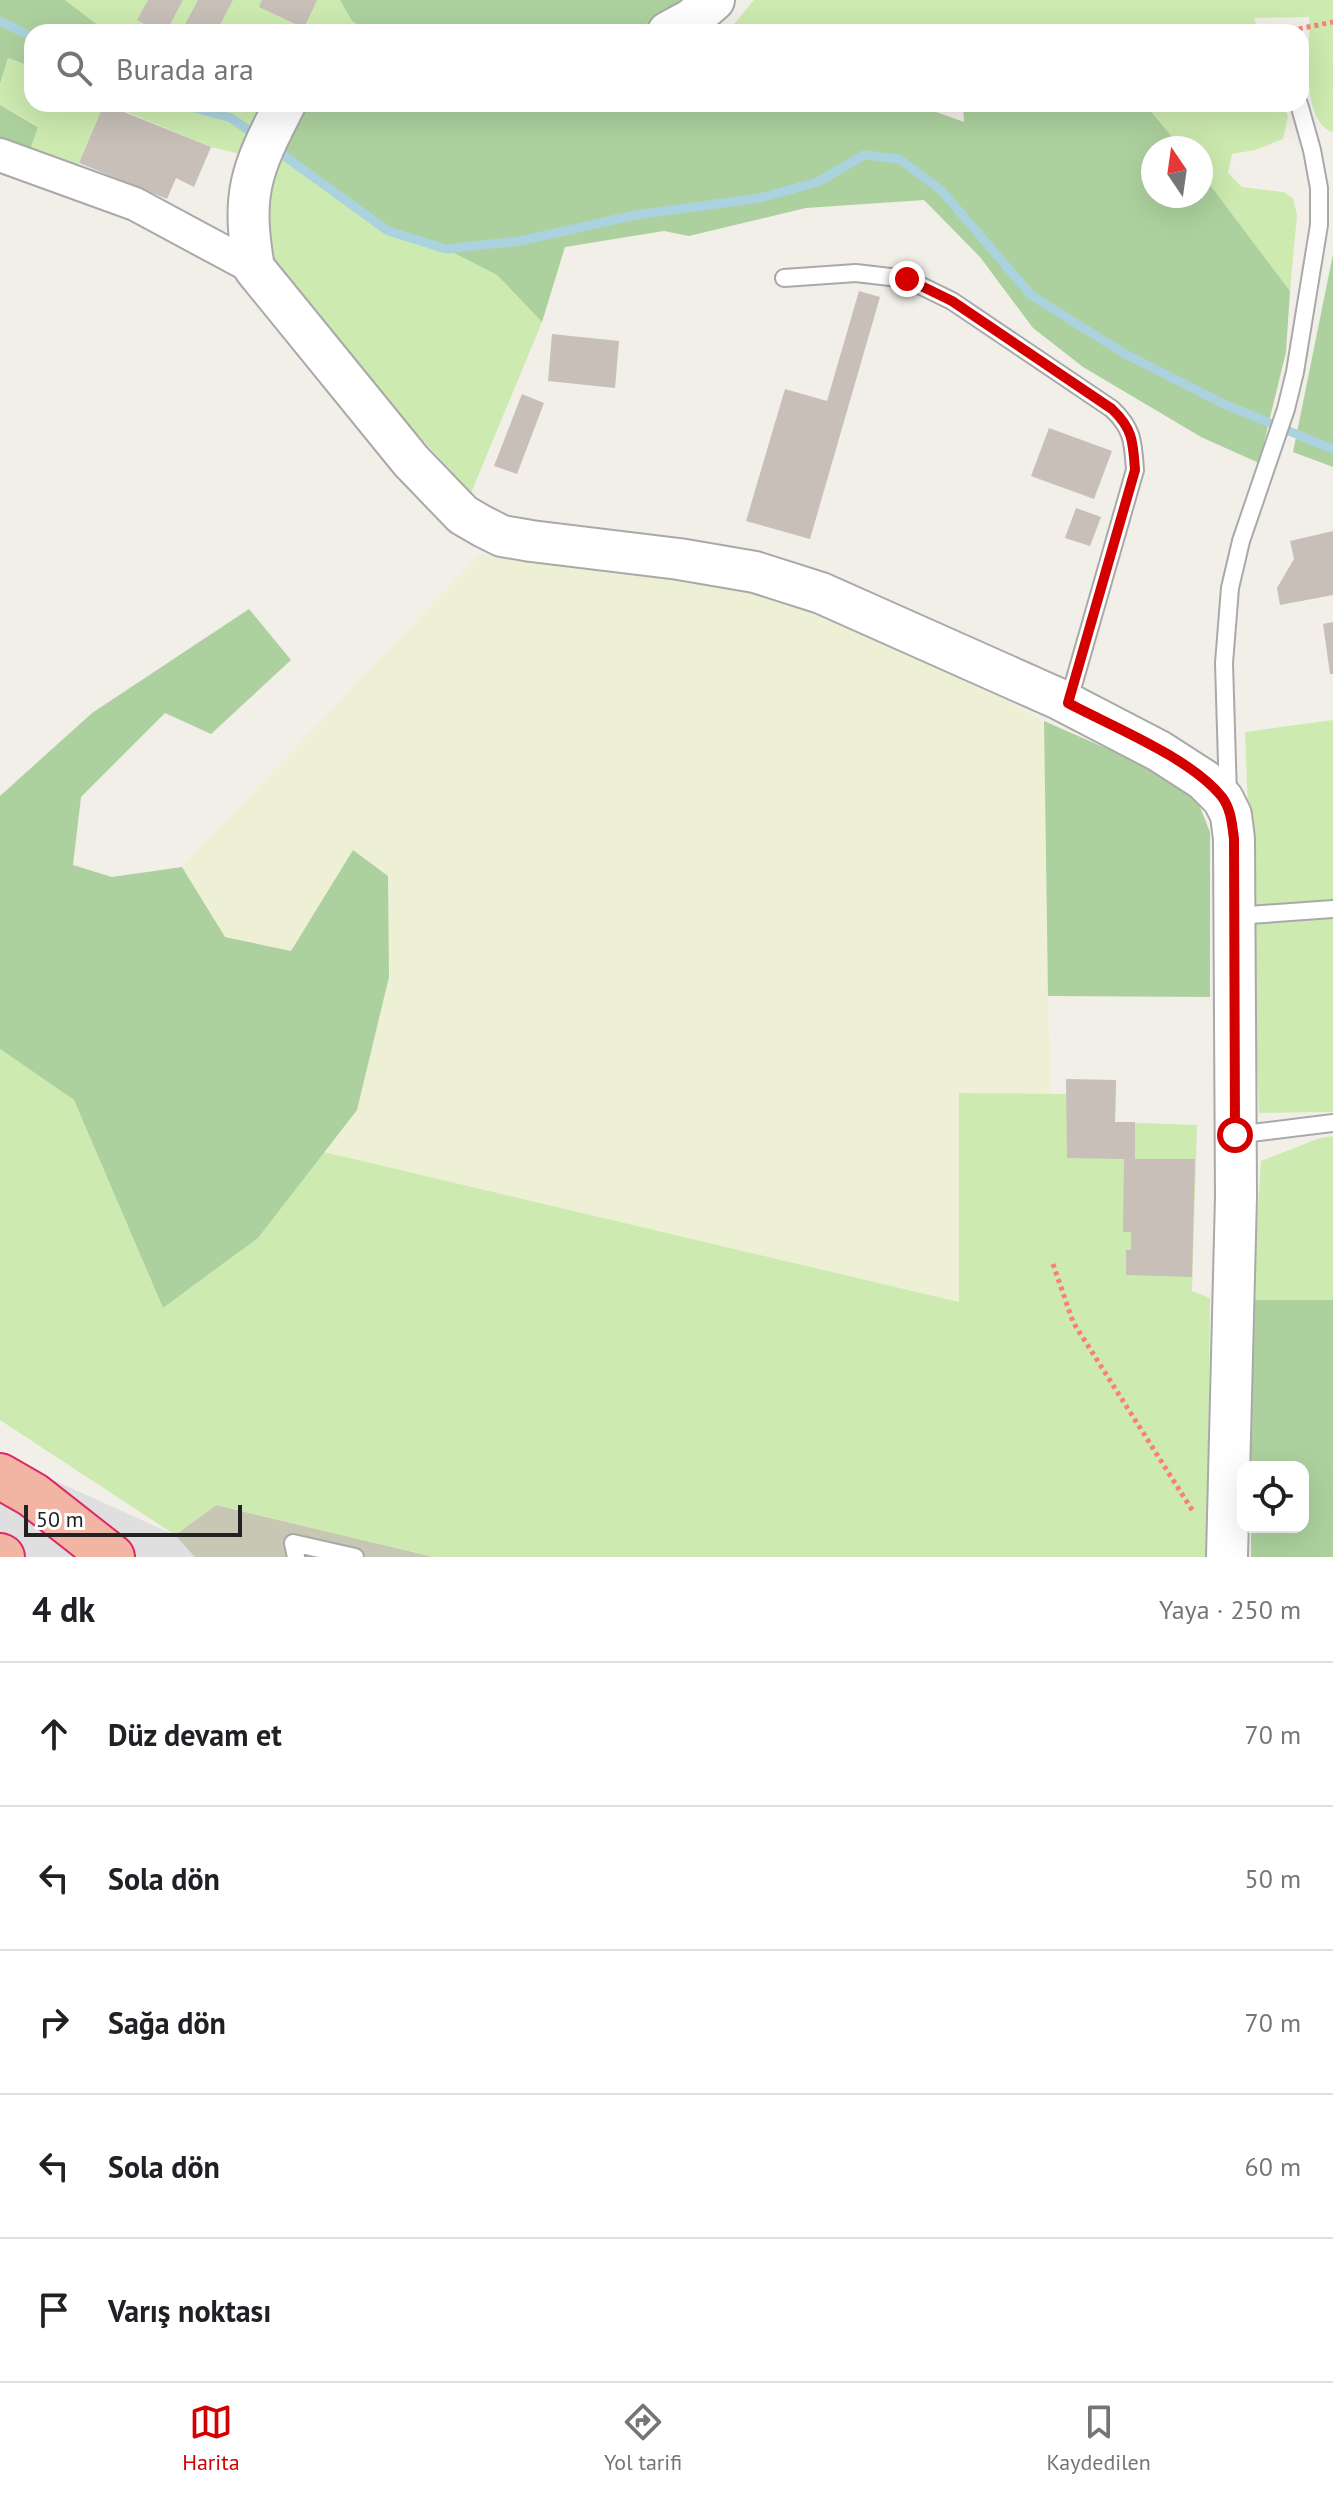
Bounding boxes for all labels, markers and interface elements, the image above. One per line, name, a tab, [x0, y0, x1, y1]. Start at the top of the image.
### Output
search box	[24, 24, 1309, 112]
icon: search	[52, 46, 96, 90]
text: Burada ara	[116, 49, 254, 88]
north arrow	[1141, 136, 1213, 208]
route end	[889, 261, 925, 297]
route start	[1217, 1117, 1253, 1153]
map controls	[1237, 1461, 1309, 1533]
button: locate	[1237, 1461, 1309, 1533]
scale bar	[24, 1501, 242, 1537]
text: 50 m	[36, 1505, 84, 1533]
text: 4 dk	[32, 1587, 95, 1631]
text: Yaya · 250 m	[1159, 1593, 1301, 1626]
icon: ahead	[32, 1712, 76, 1756]
text: Düz devam et	[108, 1715, 282, 1754]
text: 70 m	[1245, 1718, 1301, 1751]
icon: left	[32, 1856, 76, 1900]
text: Sola dön	[108, 1859, 220, 1898]
text: 50 m	[1245, 1862, 1301, 1895]
icon: right	[32, 2000, 76, 2044]
text: Sağa dön	[108, 2003, 226, 2042]
text: 70 m	[1245, 2006, 1301, 2039]
icon: left	[32, 2144, 76, 2188]
text: Sola dön	[108, 2147, 220, 2186]
text: 60 m	[1245, 2150, 1301, 2183]
icon: arrive	[32, 2288, 76, 2332]
text: Varış noktası	[108, 2291, 271, 2330]
tab: Harita	[182, 2400, 240, 2476]
tab: Yol tarifi	[604, 2400, 682, 2476]
tab: Kaydedilen	[1046, 2400, 1151, 2476]

